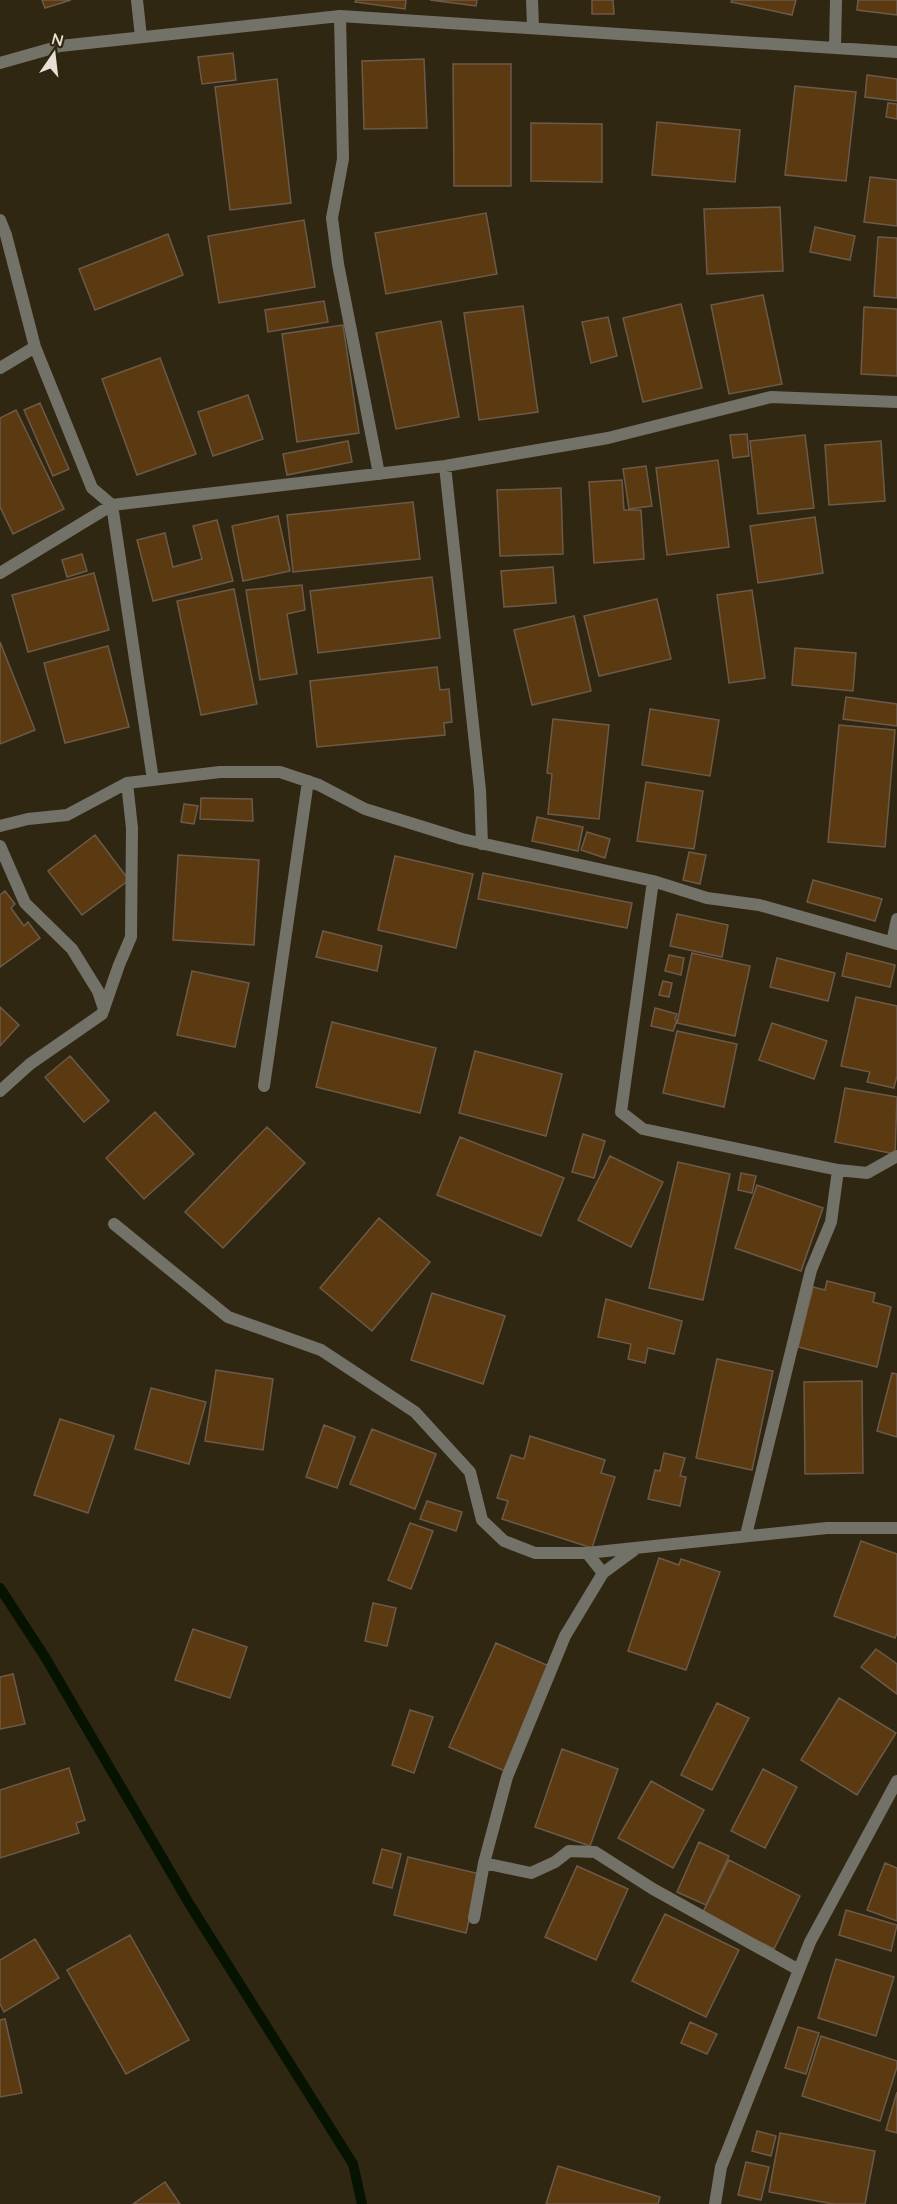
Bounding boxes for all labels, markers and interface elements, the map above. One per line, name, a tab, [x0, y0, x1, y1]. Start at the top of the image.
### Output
north arrow	[24, 24, 84, 84]
text: N	[50, 28, 66, 51]

